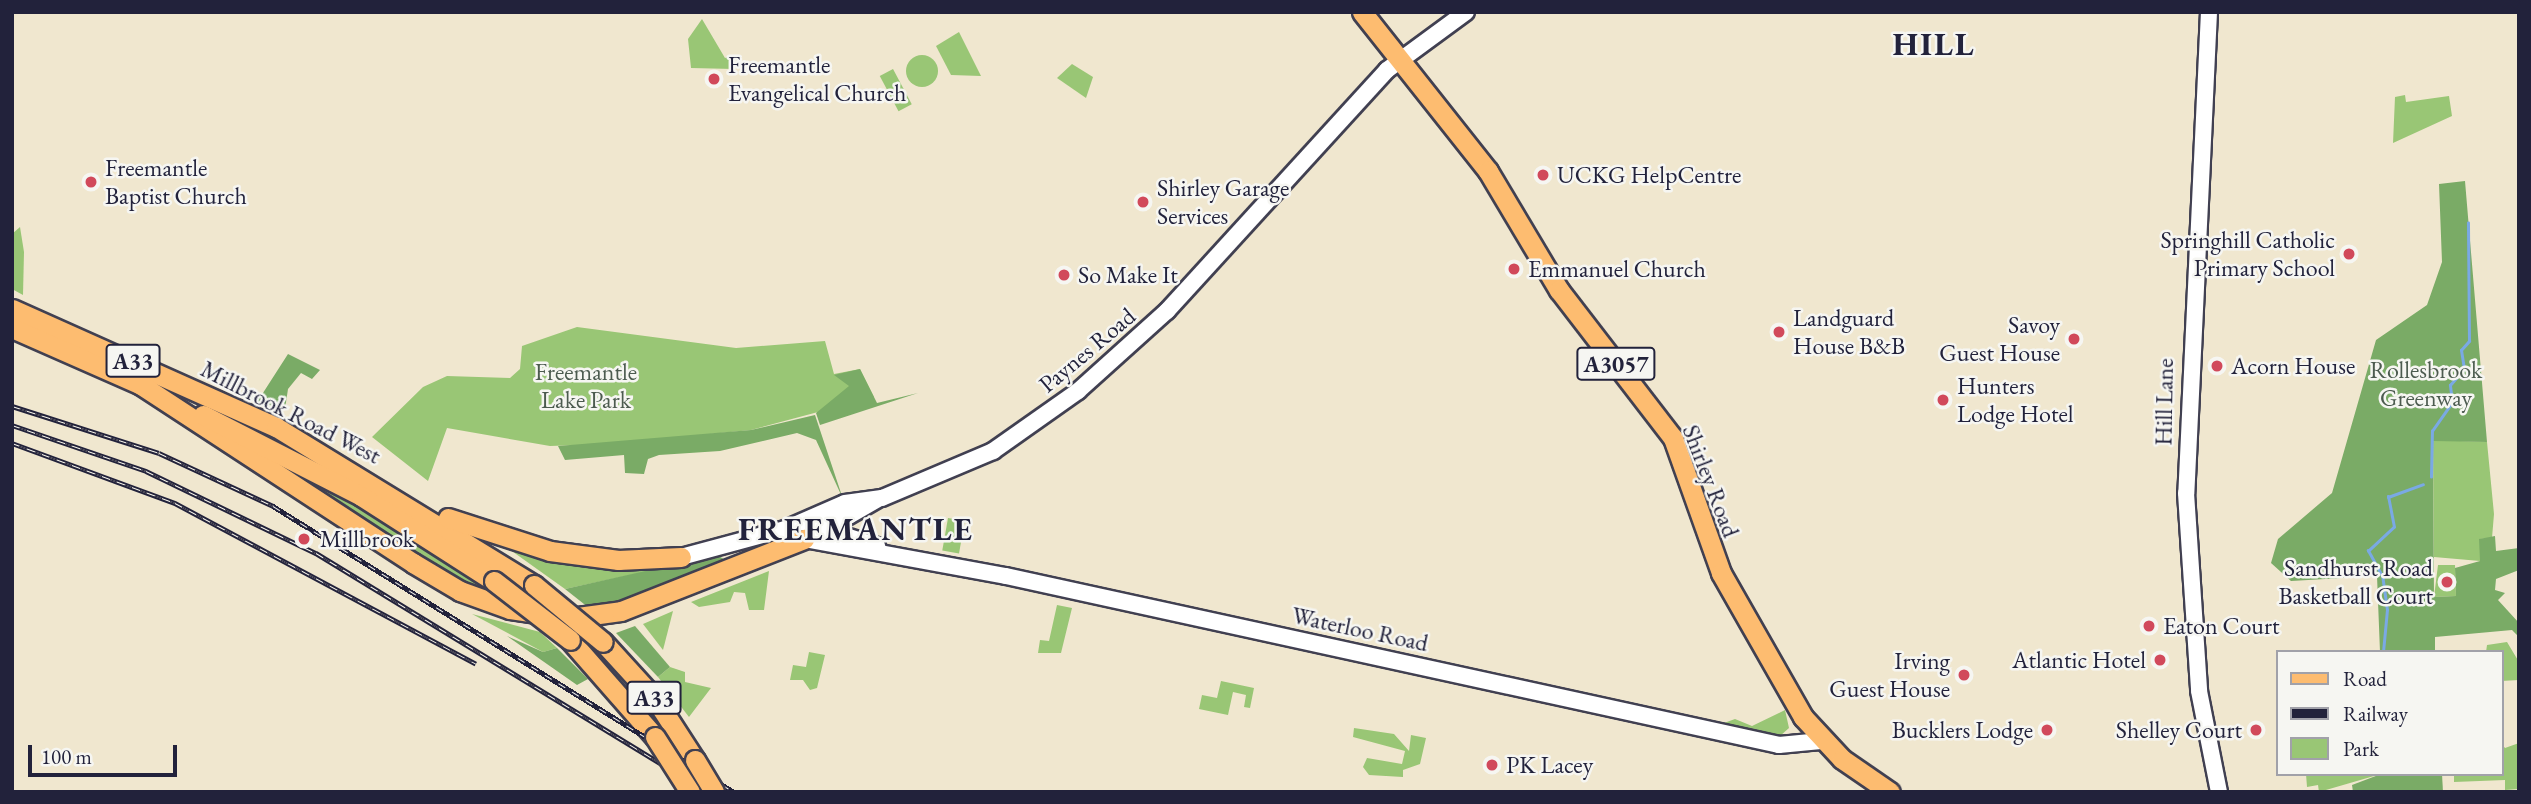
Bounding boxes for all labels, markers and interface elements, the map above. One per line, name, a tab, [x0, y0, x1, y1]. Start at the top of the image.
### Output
district label: HILL	[1893, 25, 1975, 63]
place label: Freemantle Evangelical Church	[728, 51, 906, 107]
marker: Freemantle Evangelical Church	[706, 71, 722, 87]
place label: Freemantle Baptist Church	[105, 154, 247, 210]
place label: UCKG HelpCentre	[1557, 161, 1741, 189]
marker: UCKG HelpCentre	[1535, 167, 1551, 183]
marker: Freemantle Baptist Church	[83, 174, 99, 190]
place label: Shirley Garage Services	[1157, 174, 1289, 230]
marker: Shirley Garage Services	[1135, 194, 1151, 210]
place label: Springhill Catholic Primary School	[2160, 226, 2335, 282]
marker: Springhill Catholic Primary School	[2341, 246, 2357, 262]
place label: Emmanuel Church	[1528, 255, 1706, 283]
place label: So Make It	[1078, 261, 1178, 289]
marker: Emmanuel Church	[1506, 261, 1522, 277]
marker: So Make It	[1056, 267, 1072, 283]
street label: Paynes Road	[1033, 301, 1141, 399]
place label: Landguard House B&B	[1793, 304, 1905, 360]
place label: Savoy Guest House	[1939, 311, 2060, 367]
marker: Landguard House B&B	[1771, 324, 1787, 340]
marker: Savoy Guest House	[2066, 331, 2082, 347]
road number: A33	[105, 342, 161, 380]
road number: A3057	[1576, 344, 1656, 384]
place label: Acorn House	[2231, 352, 2355, 380]
street label: Millbrook Road West	[196, 354, 386, 470]
park label: Rollesbrook Greenway	[2370, 356, 2482, 412]
park label: Freemantle Lake Park	[535, 358, 637, 414]
street label: Hill Lane	[2149, 358, 2179, 446]
marker: Acorn House	[2209, 358, 2225, 374]
place label: Hunters Lodge Hotel	[1957, 372, 2074, 428]
marker: Hunters Lodge Hotel	[1935, 392, 1951, 408]
street label: Shirley Road	[1676, 421, 1746, 541]
district label: FREEMANTLE	[739, 510, 973, 548]
place label: Millbrook	[320, 525, 414, 553]
marker: Millbrook	[294, 529, 314, 549]
place label: Sandhurst Road Basketball Court	[2279, 554, 2433, 610]
marker: Sandhurst Road Basketball Court	[2439, 574, 2455, 590]
street label: Waterloo Road	[1289, 601, 1431, 657]
place label: Eaton Court	[2163, 612, 2280, 640]
marker: Eaton Court	[2141, 618, 2157, 634]
place label: Atlantic Hotel	[2012, 646, 2146, 674]
place label: Irving Guest House	[1829, 647, 1950, 703]
legend	[2276, 650, 2503, 776]
marker: Atlantic Hotel	[2152, 652, 2168, 668]
text: Road	[2343, 665, 2387, 692]
marker: Irving Guest House	[1956, 667, 1972, 683]
road number: A33	[626, 678, 682, 718]
text: Railway	[2343, 700, 2408, 727]
place label: Bucklers Lodge	[1892, 716, 2033, 744]
place label: Shelley Court	[2116, 716, 2242, 744]
marker: Bucklers Lodge	[2039, 722, 2055, 738]
marker: Shelley Court	[2248, 722, 2264, 738]
scale bar	[32, 730, 180, 774]
text: Park	[2343, 735, 2379, 762]
text: 100 m	[41, 743, 92, 770]
place label: PK Lacey	[1506, 751, 1593, 779]
marker: PK Lacey	[1484, 757, 1500, 773]

